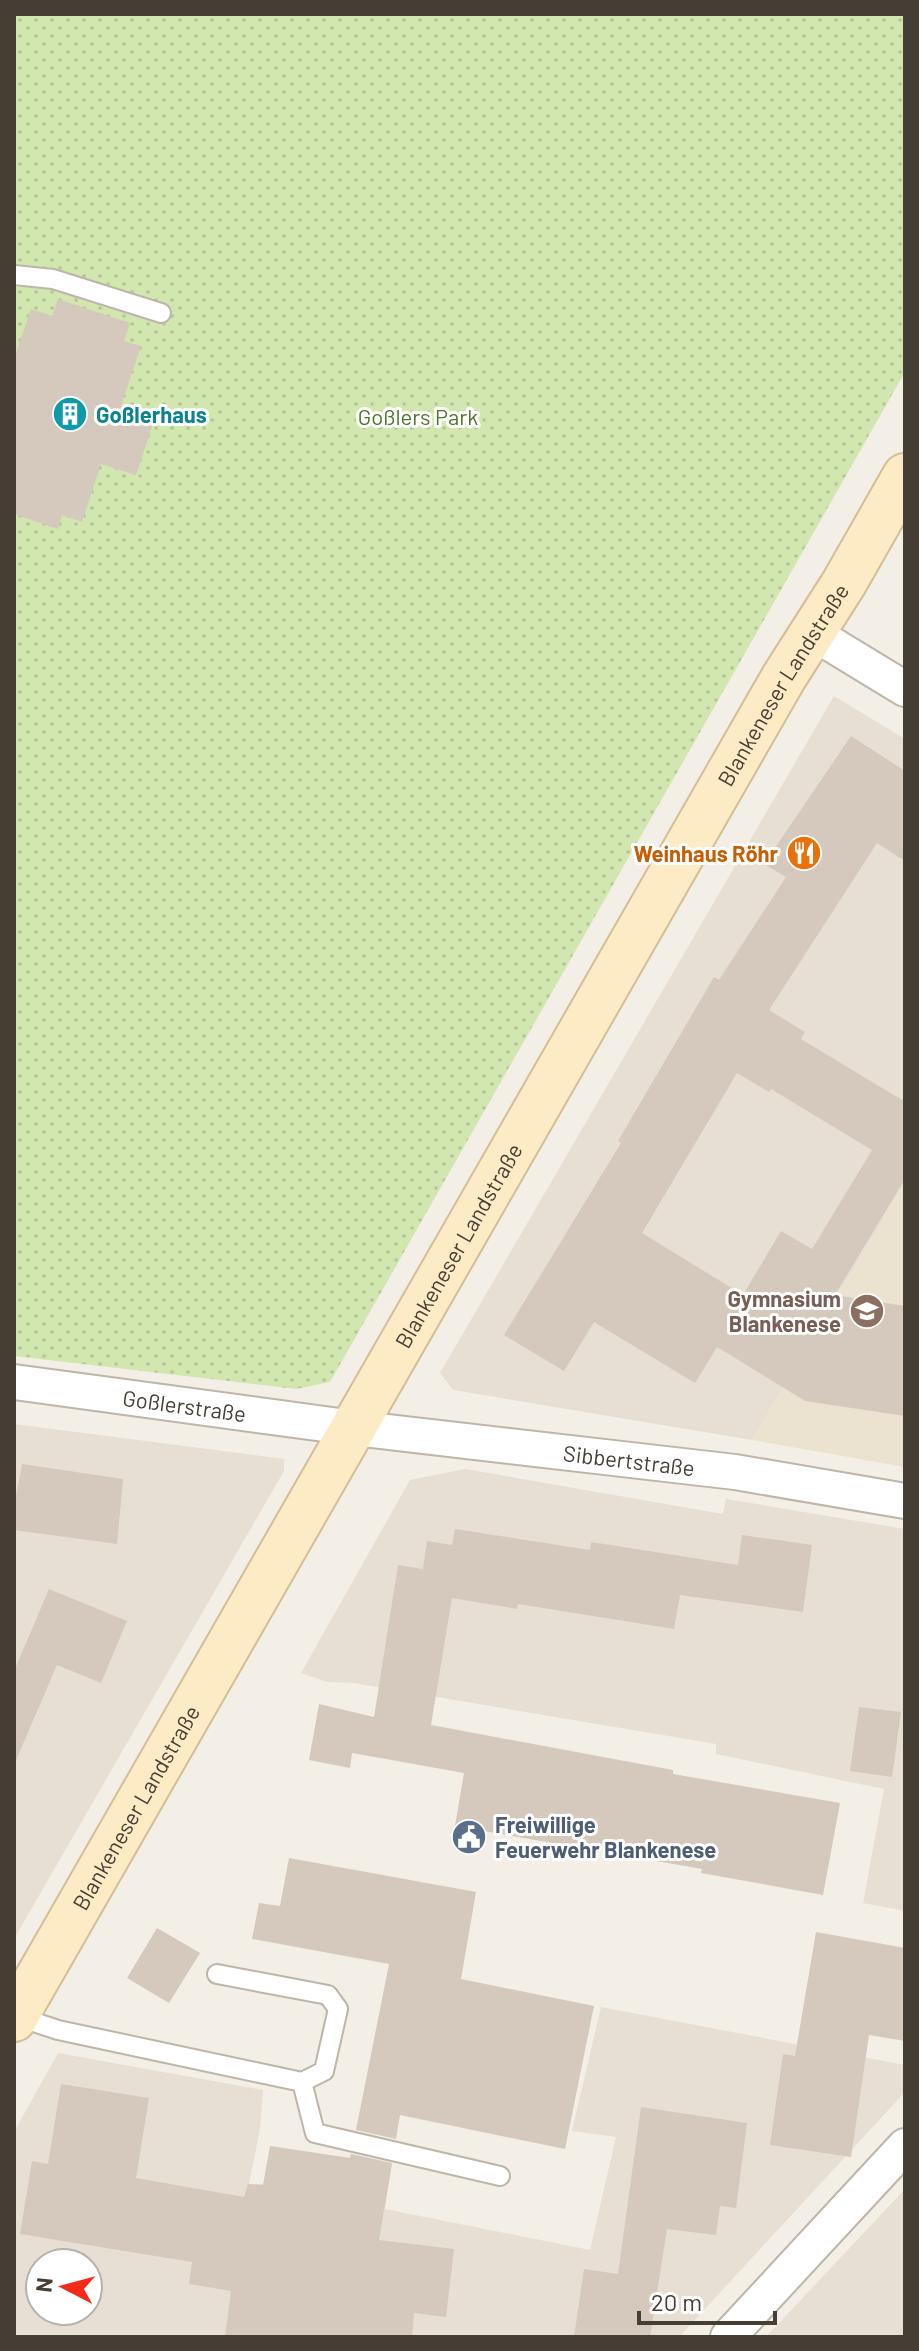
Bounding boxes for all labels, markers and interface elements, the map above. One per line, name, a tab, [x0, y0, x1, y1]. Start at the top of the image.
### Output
building icon: Goßlerhaus	[51, 395, 89, 433]
place label: Goßlerhaus	[96, 401, 207, 427]
park label: Goßlers Park	[358, 403, 478, 429]
street label: Blankeneser Landstraße	[712, 578, 853, 790]
restaurant icon: Weinhaus Röhr	[785, 834, 823, 872]
place label: Weinhaus Röhr	[633, 840, 779, 866]
street label: Blankeneser Landstraße	[389, 1138, 527, 1352]
place label: Gymnasium Blankenese	[727, 1285, 841, 1336]
school or university icon: Gymnasium Blankenese	[848, 1292, 886, 1330]
street label: Goßlerstraße	[121, 1384, 248, 1426]
street label: Sibbertstraße	[562, 1439, 696, 1480]
street label: Blankeneser Landstraße	[67, 1700, 204, 1914]
place label: Freiwillige Feuerwehr Blankenese	[495, 1811, 716, 1862]
public building icon: Freiwillige Feuerwehr Blankenese	[450, 1818, 488, 1856]
north arrow	[24, 2247, 104, 2327]
scale bar	[639, 2275, 775, 2325]
text: N	[29, 2276, 57, 2293]
text: 20 m	[651, 2287, 702, 2316]

